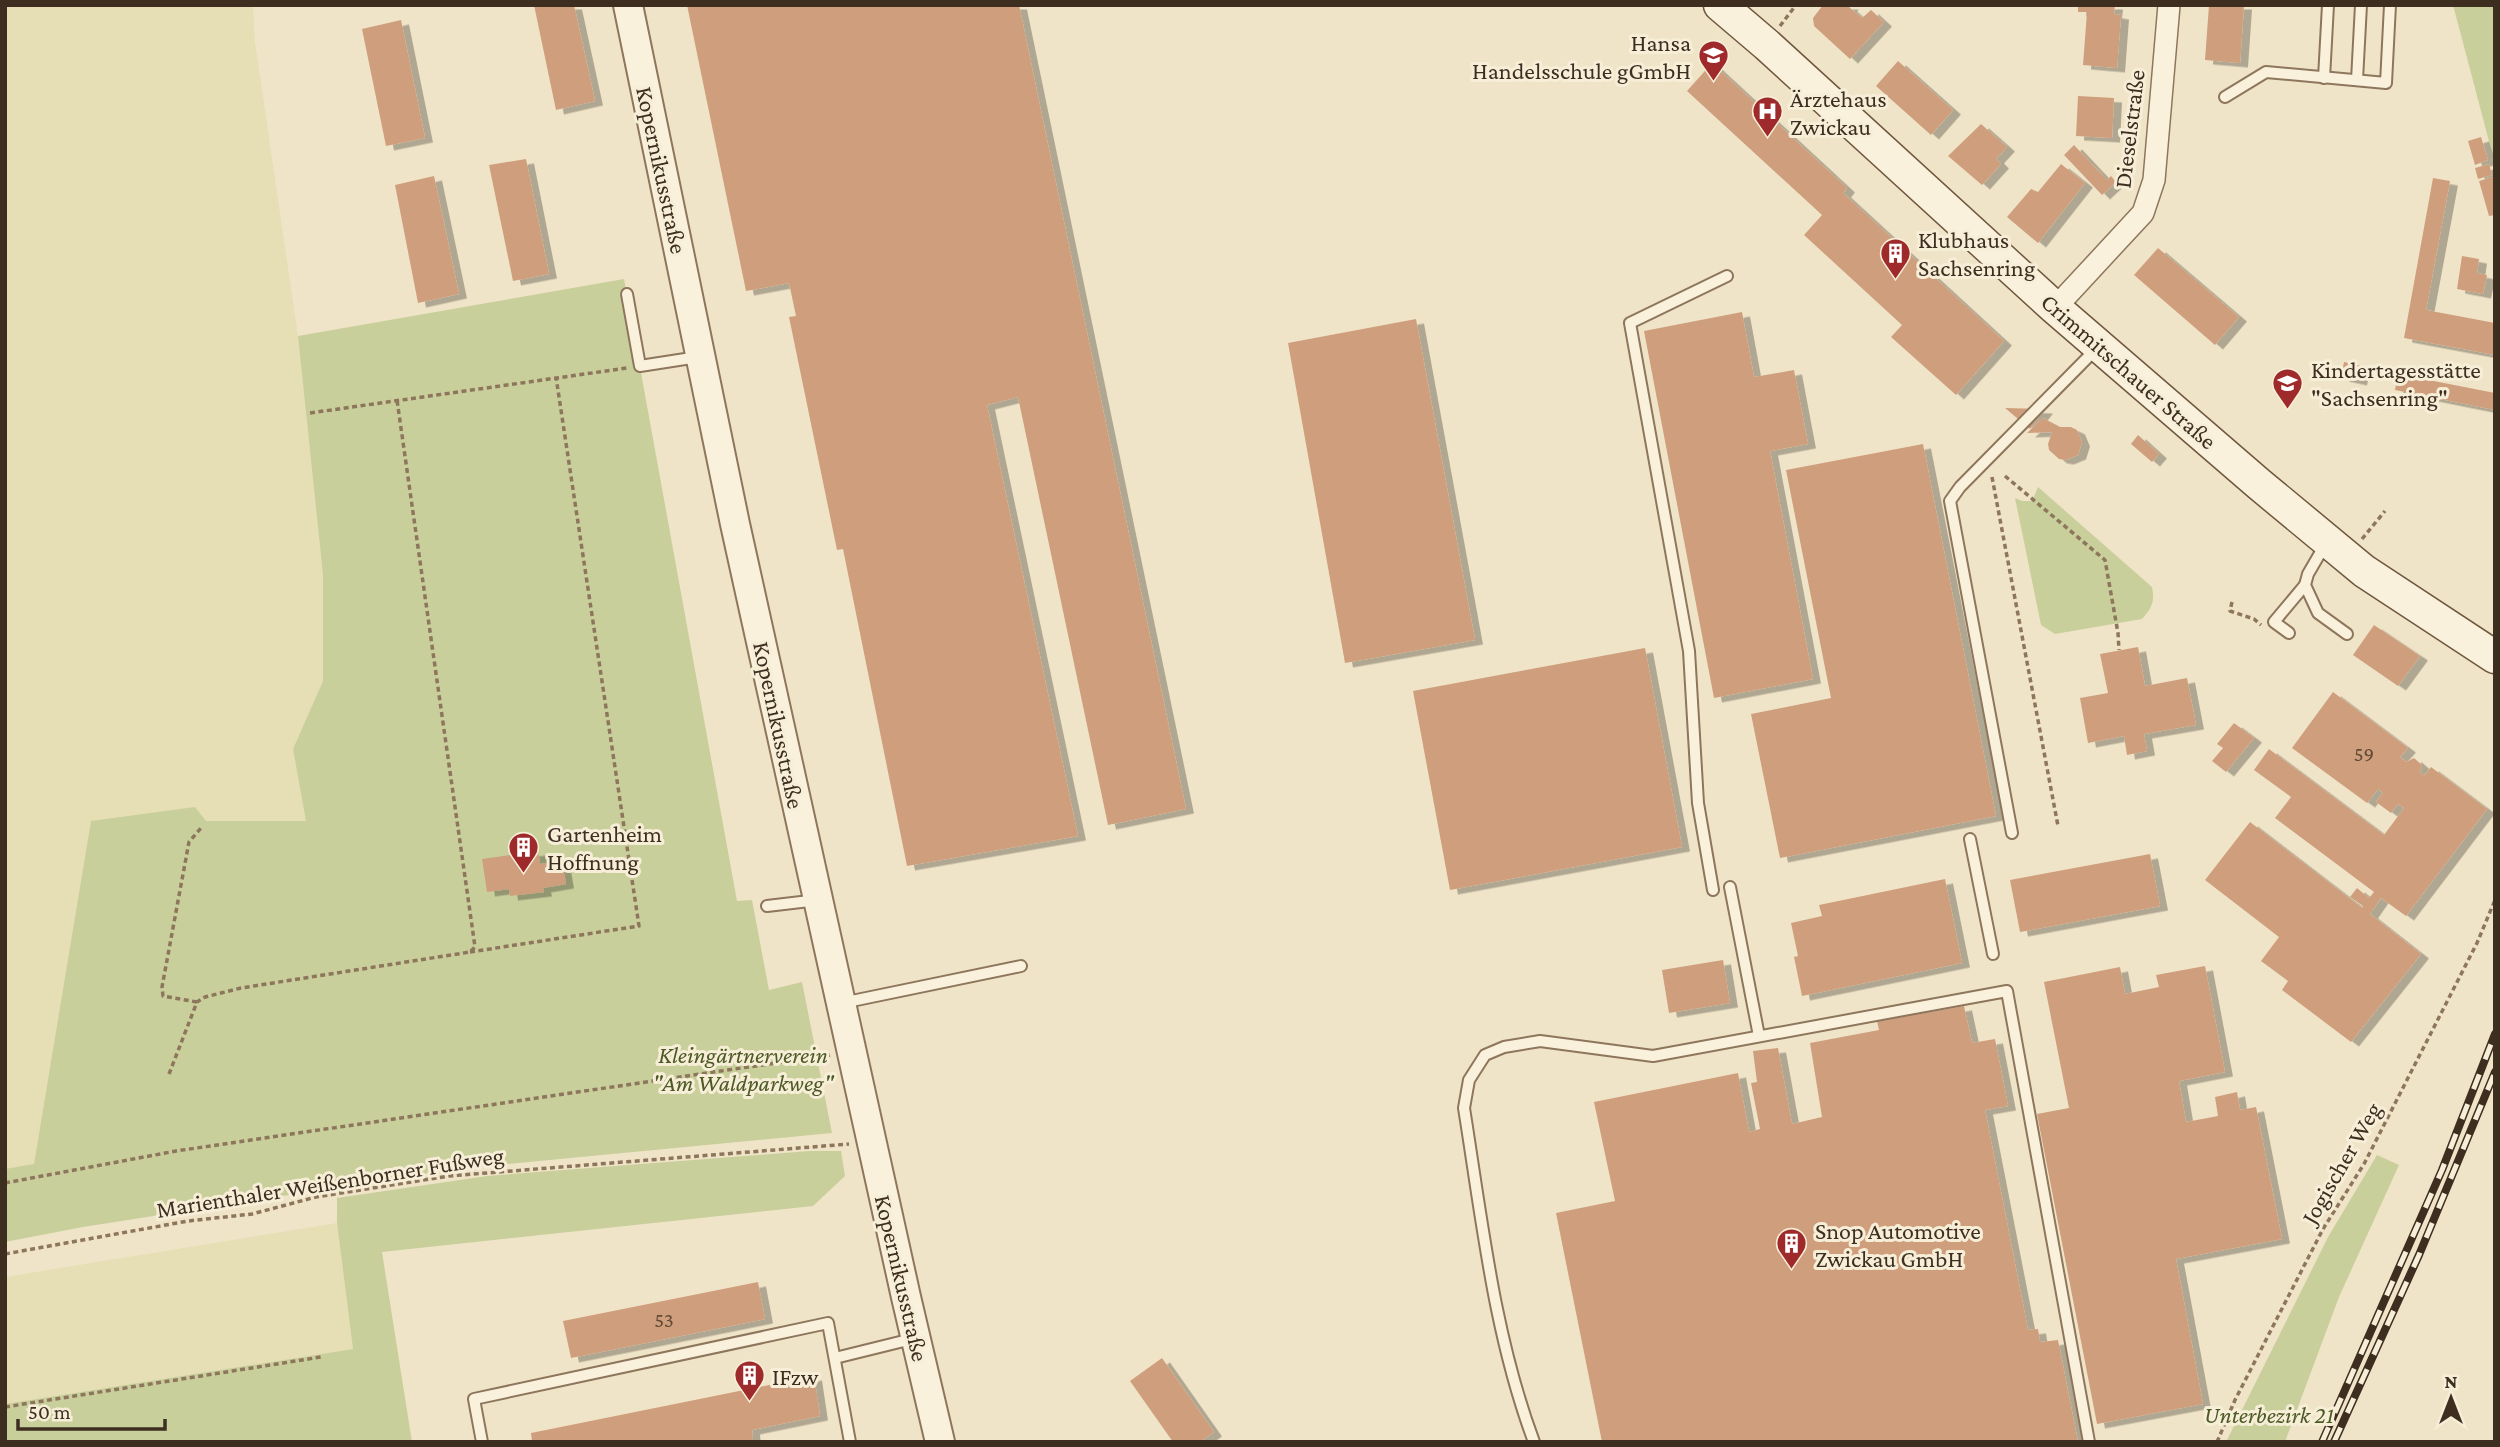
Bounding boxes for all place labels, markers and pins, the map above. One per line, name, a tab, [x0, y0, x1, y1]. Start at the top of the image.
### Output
place label: Hansa Handelsschule gGmbH	[1472, 29, 1691, 84]
school or university icon: Hansa Handelsschule gGmbH	[1697, 39, 1731, 83]
place label: Ärztehaus Zwickau	[1790, 85, 1887, 140]
hospital icon: Ärztehaus Zwickau	[1750, 95, 1784, 139]
place label: Klubhaus Sachsenring	[1918, 226, 2036, 281]
building icon: Klubhaus Sachsenring	[1878, 236, 1912, 280]
place label: Kindertagesstätte "Sachsenring"	[2311, 356, 2481, 411]
school or university icon: Kindertagesstätte "Sachsenring"	[2271, 366, 2305, 410]
place label: Gartenheim Hoffnung	[547, 820, 662, 875]
building icon: Gartenheim Hoffnung	[507, 830, 541, 874]
place label: Snop Automotive Zwickau GmbH	[1815, 1217, 1981, 1272]
building icon: Snop Automotive Zwickau GmbH	[1775, 1227, 1809, 1271]
building icon: IFzw	[732, 1359, 766, 1403]
place label: IFzw	[772, 1363, 819, 1390]

